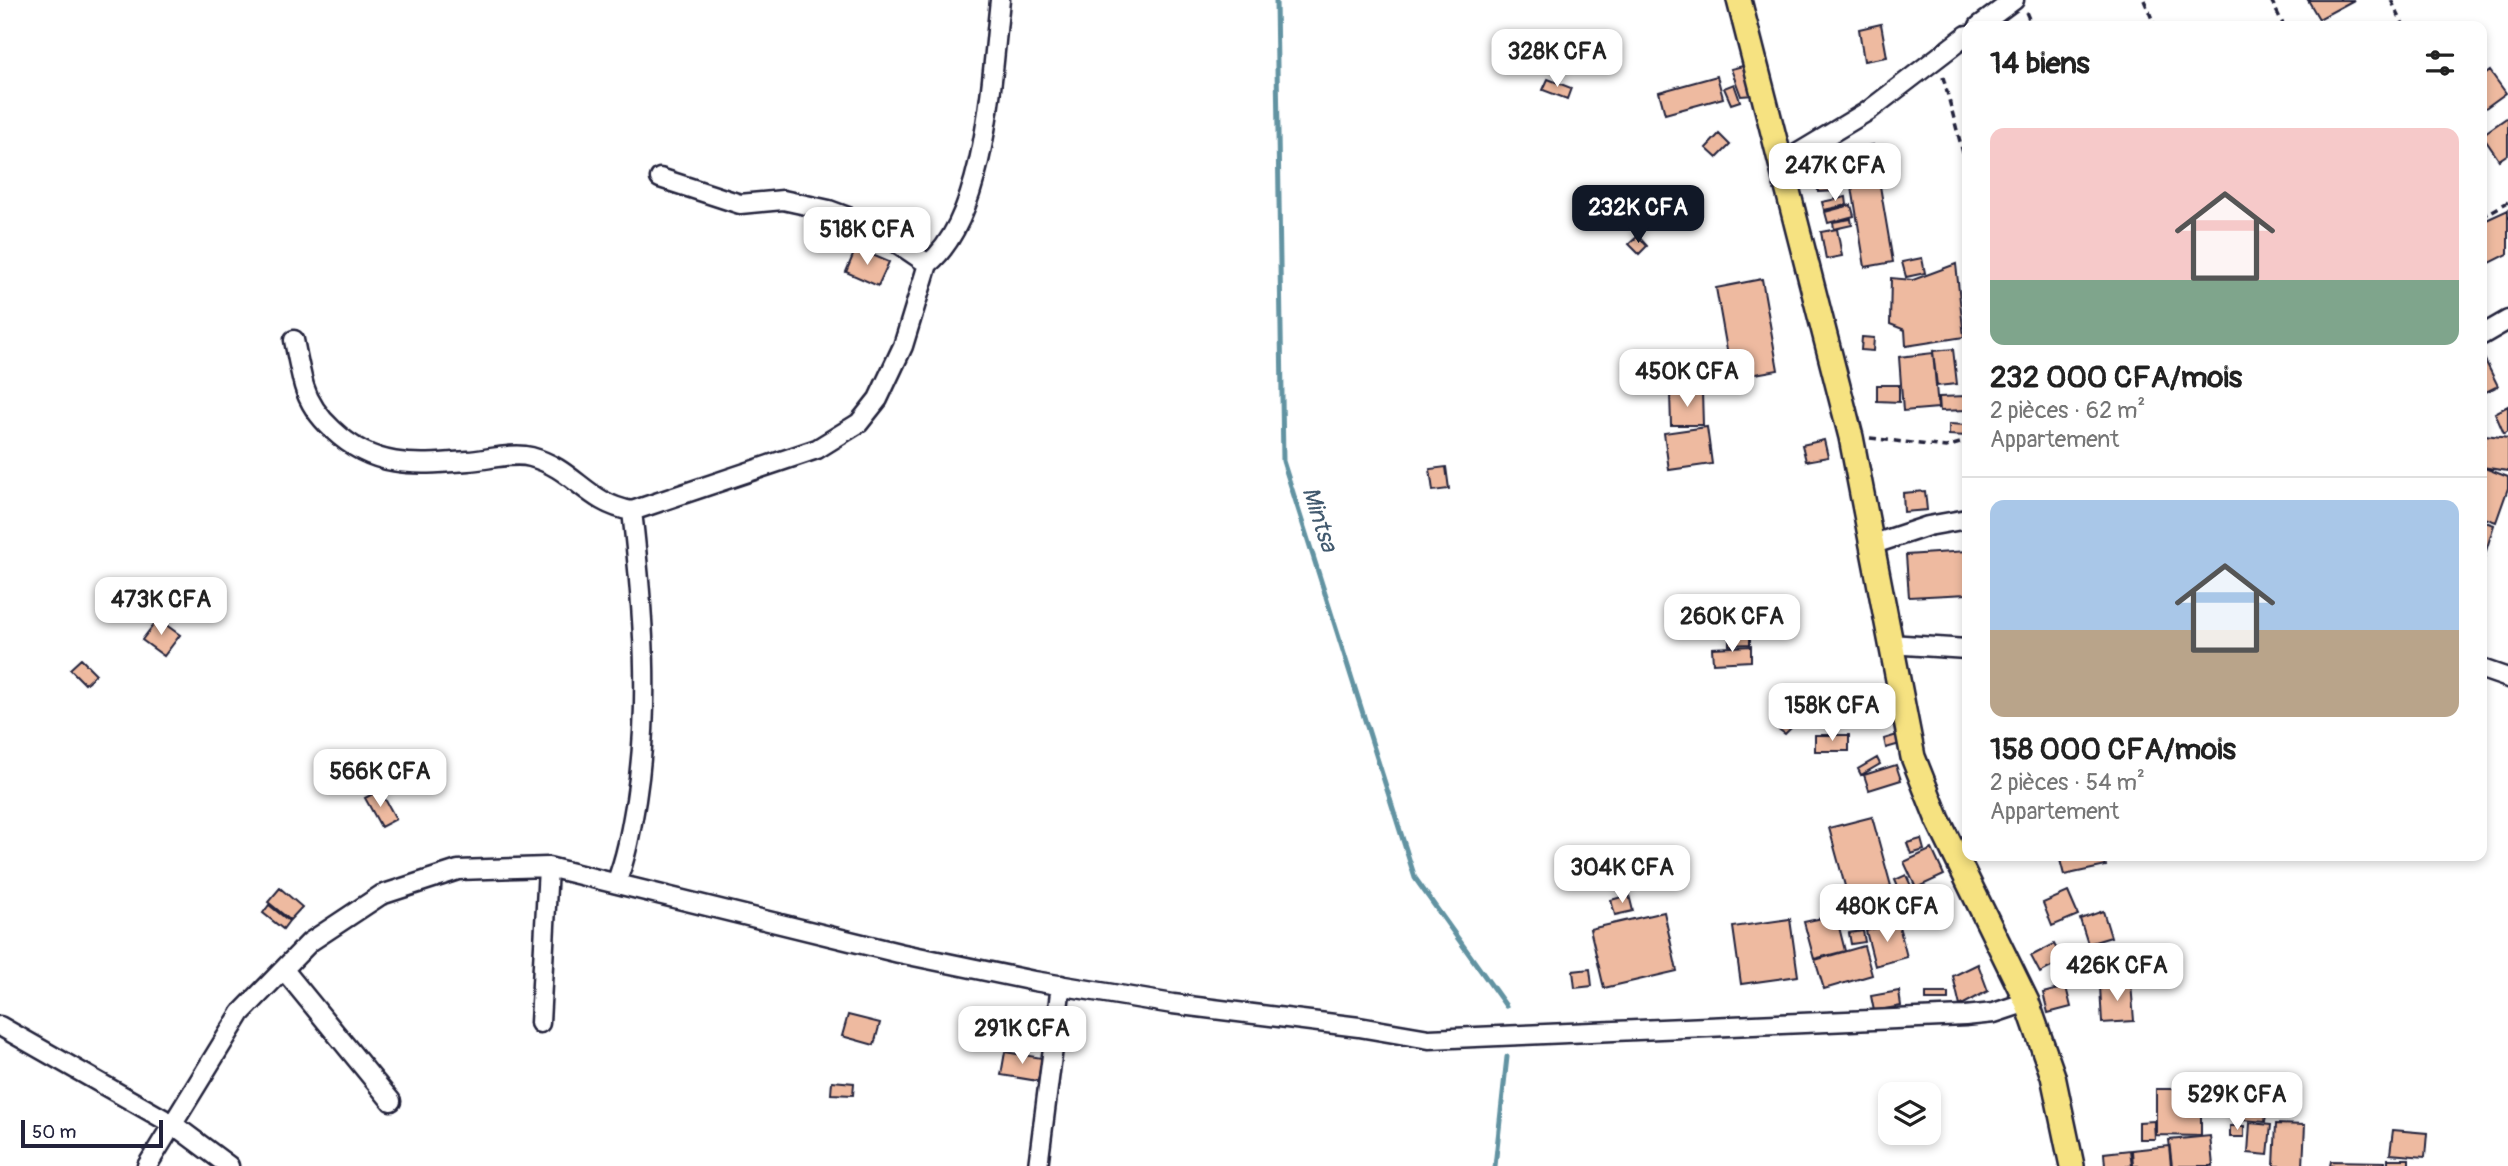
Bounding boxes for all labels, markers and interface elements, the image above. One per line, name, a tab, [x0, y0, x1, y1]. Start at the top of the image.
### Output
pin: 328K CFA	[1485, 29, 1629, 89]
text: 328K CFA	[1507, 37, 1607, 66]
icon: filters	[2421, 44, 2459, 82]
text: 14 biens	[1990, 45, 2090, 82]
pin: 247K CFA	[1763, 144, 1907, 203]
text: 247K CFA	[1785, 151, 1885, 180]
icon: home	[2162, 173, 2288, 299]
pin: 232K CFA	[1566, 186, 1710, 245]
text: 232K CFA	[1588, 193, 1688, 222]
pin: 518K CFA	[795, 208, 939, 267]
text: 518K CFA	[820, 215, 914, 244]
pin: 450K CFA	[1615, 350, 1759, 409]
text: 450K CFA	[1635, 357, 1739, 386]
text: 232 000 CFA/mois	[1990, 359, 2242, 396]
text: 2 pièces · 62 m²	[1990, 396, 2145, 425]
text: Appartement	[1990, 425, 2119, 454]
water label: Mintsa	[1296, 483, 1344, 557]
icon: home	[2162, 545, 2288, 671]
pin: 473K CFA	[89, 578, 233, 637]
text: 473K CFA	[111, 585, 211, 614]
pin: 260K CFA	[1660, 594, 1804, 654]
text: 260K CFA	[1680, 602, 1784, 631]
pin: 158K CFA	[1760, 684, 1904, 743]
text: 158K CFA	[1785, 691, 1879, 720]
text: 158 000 CFA/mois	[1990, 731, 2236, 768]
pin: 566K CFA	[308, 750, 452, 809]
text: 566K CFA	[329, 757, 431, 786]
text: 2 pièces · 54 m²	[1990, 768, 2145, 797]
text: Appartement	[1990, 797, 2119, 826]
pin: 304K CFA	[1550, 846, 1694, 905]
text: 304K CFA	[1570, 853, 1674, 882]
pin: 480K CFA	[1815, 884, 1959, 944]
text: 480K CFA	[1836, 892, 1938, 921]
pin: 426K CFA	[2045, 944, 2189, 1003]
text: 426K CFA	[2066, 951, 2168, 980]
pin: 291K CFA	[950, 1006, 1094, 1066]
text: 291K CFA	[974, 1014, 1070, 1043]
pin: 529K CFA	[2165, 1072, 2309, 1132]
text: 529K CFA	[2188, 1080, 2287, 1109]
map controls	[1878, 1082, 1941, 1145]
button: layers	[1878, 1082, 1941, 1145]
scale bar	[21, 1117, 163, 1149]
text: 50 m	[32, 1120, 76, 1144]

